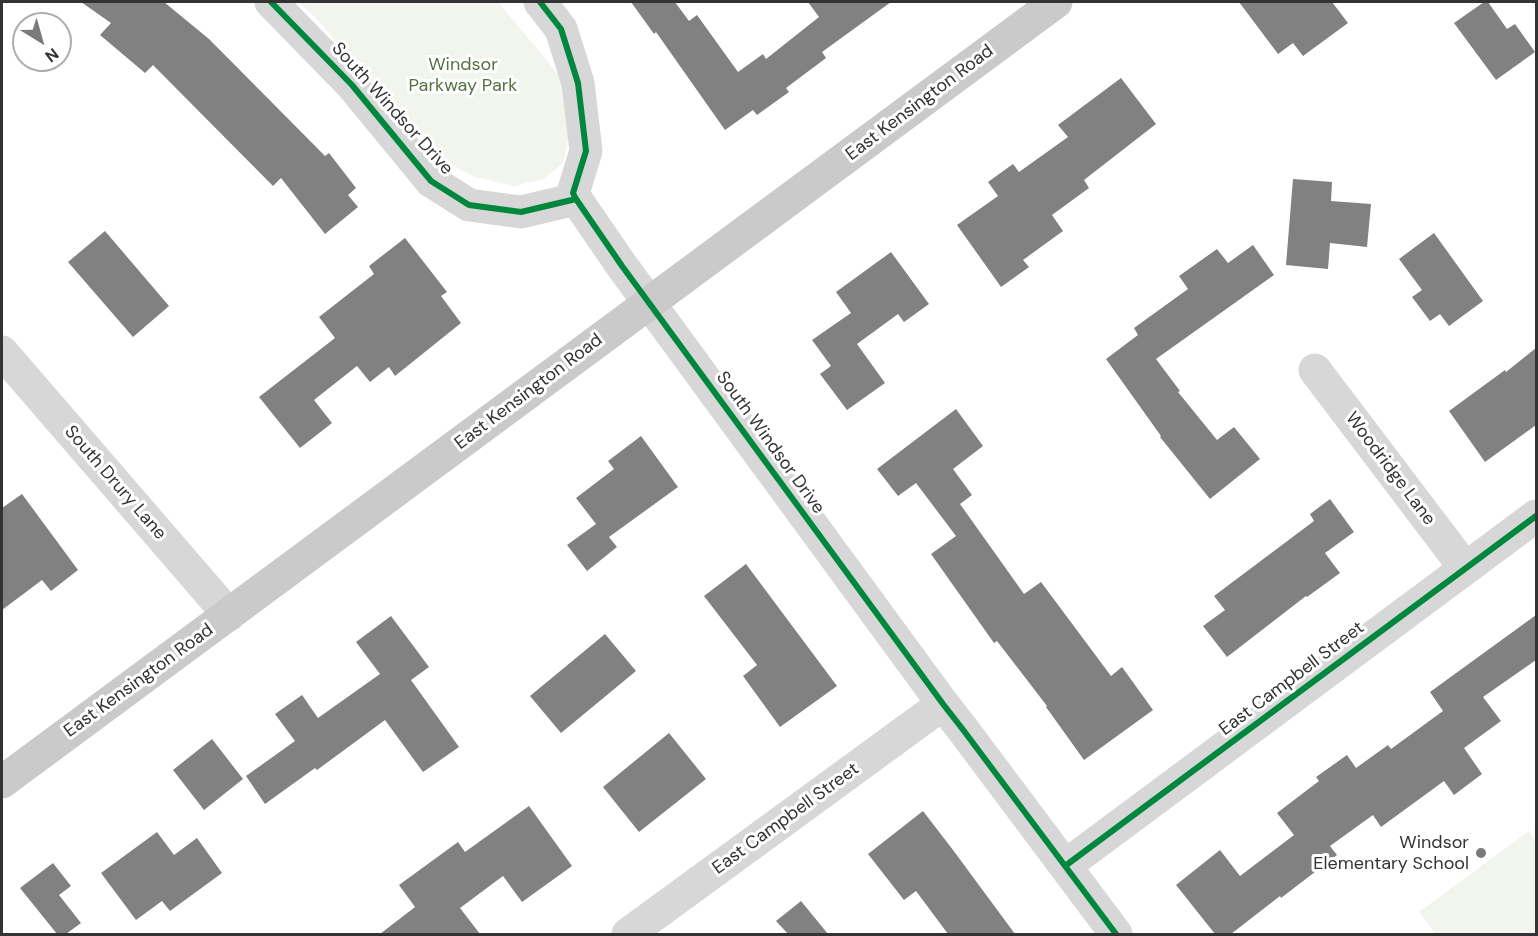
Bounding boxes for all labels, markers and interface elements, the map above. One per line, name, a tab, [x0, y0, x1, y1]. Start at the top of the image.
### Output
north arrow	[12, 12, 72, 72]
street label: South Windsor Drive	[327, 38, 457, 180]
street label: East Kensington Road	[842, 40, 998, 166]
text: N	[41, 43, 63, 67]
park label: Windsor Parkway Park	[409, 54, 517, 97]
street label: East Kensington Road	[451, 329, 607, 455]
street label: South Windsor Drive	[711, 368, 829, 518]
street label: Woodridge Lane	[1340, 408, 1440, 530]
street label: South Drury Lane	[60, 421, 170, 545]
street label: East Campbell Street	[1215, 617, 1369, 741]
street label: East Kensington Road	[60, 620, 218, 742]
street label: East Campbell Street	[709, 759, 863, 879]
place label: Windsor Elementary School	[1313, 832, 1469, 874]
marker: Windsor Elementary School	[1474, 846, 1488, 860]

